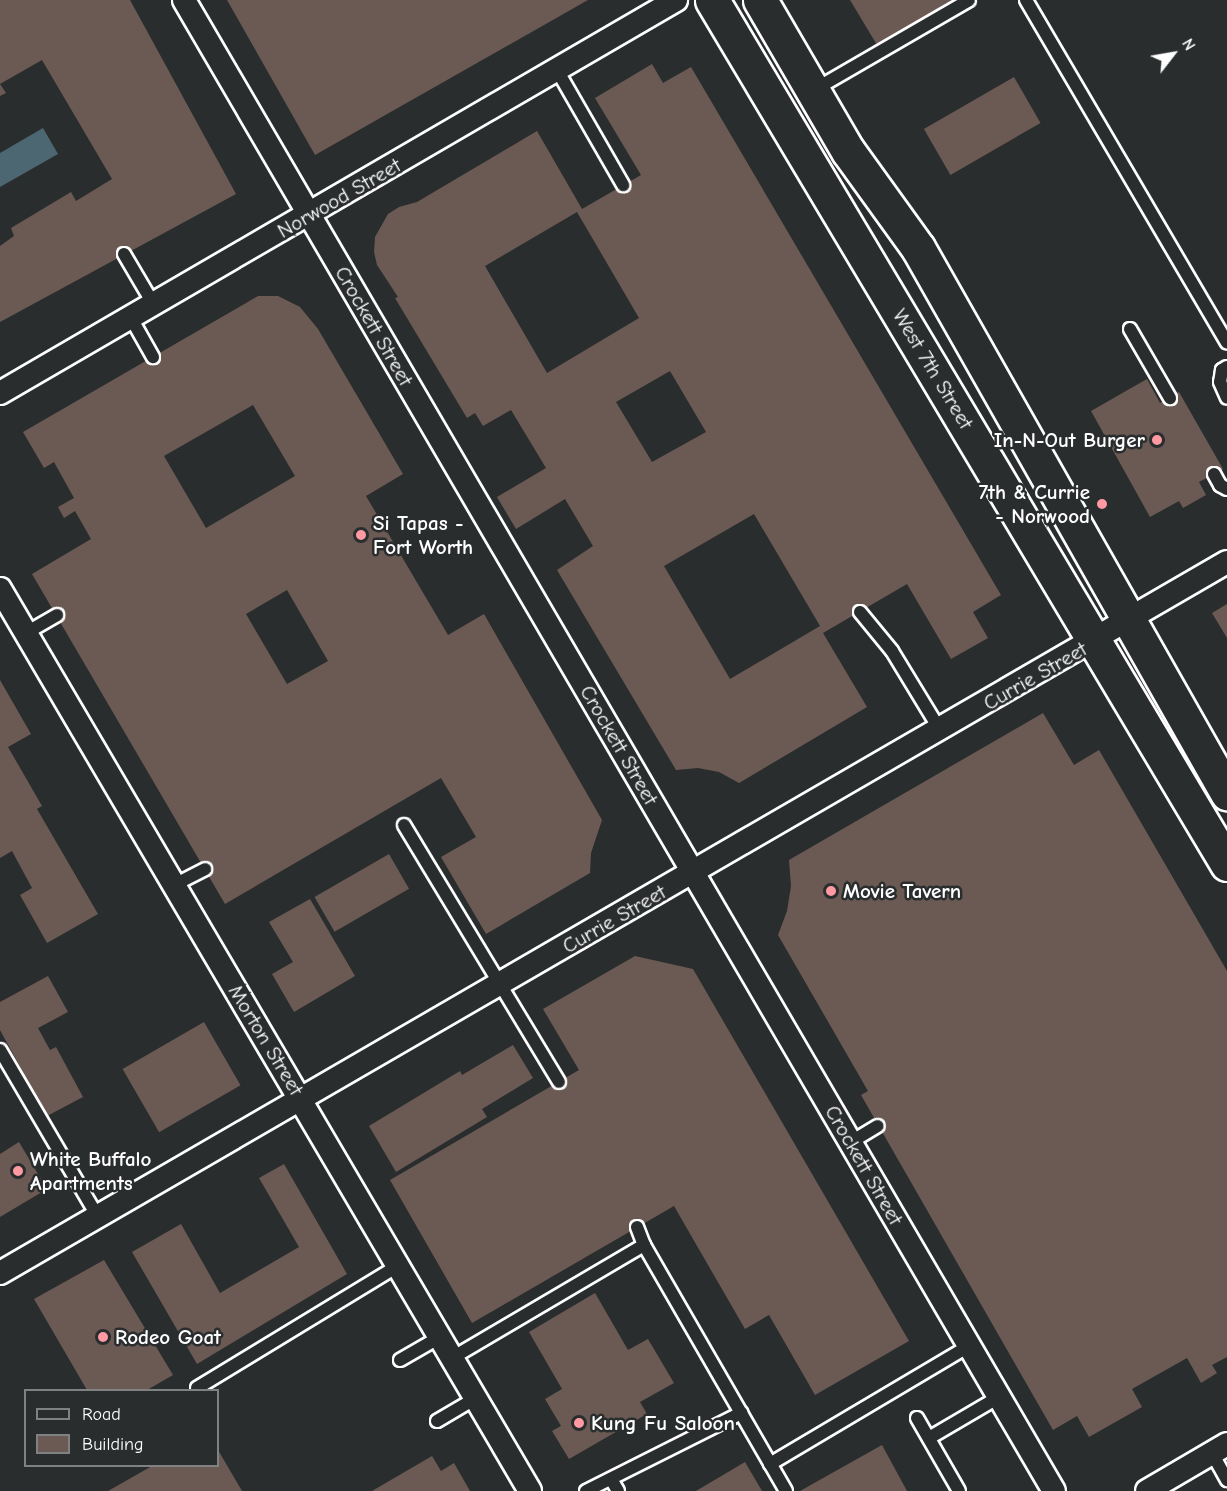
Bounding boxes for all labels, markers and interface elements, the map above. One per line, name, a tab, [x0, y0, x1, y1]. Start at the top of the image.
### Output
north arrow	[1143, 24, 1203, 84]
text: N	[1178, 36, 1199, 54]
street label: Norwood Street	[273, 152, 405, 244]
street label: Crockett Street	[330, 262, 418, 390]
street label: West 7th Street	[887, 304, 979, 434]
place label: In-N-Out Burger	[994, 427, 1145, 453]
marker: In-N-Out Burger	[1150, 433, 1164, 447]
place label: 7th & Currie - Norwood	[979, 479, 1090, 529]
marker: 7th & Currie - Norwood	[1095, 497, 1109, 511]
place label: Si Tapas - Fort Worth	[373, 510, 473, 560]
marker: Si Tapas - Fort Worth	[354, 528, 368, 542]
street label: Currie Street	[979, 636, 1091, 716]
street label: Crockett Street	[575, 681, 663, 809]
place label: Movie Tavern	[843, 878, 961, 904]
street label: Currie Street	[558, 879, 670, 959]
marker: Movie Tavern	[824, 884, 838, 898]
street label: Morton Street	[223, 980, 309, 1100]
street label: Crockett Street	[820, 1101, 908, 1229]
place label: White Buffalo Apartments	[30, 1146, 151, 1196]
marker: White Buffalo Apartments	[11, 1164, 25, 1178]
place label: Rodeo Goat	[115, 1324, 221, 1350]
marker: Rodeo Goat	[96, 1330, 110, 1344]
legend	[24, 1389, 219, 1467]
text: Road	[82, 1404, 121, 1425]
place label: Kung Fu Saloon	[591, 1410, 735, 1436]
marker: Kung Fu Saloon	[572, 1416, 586, 1430]
text: Building	[82, 1434, 144, 1455]

